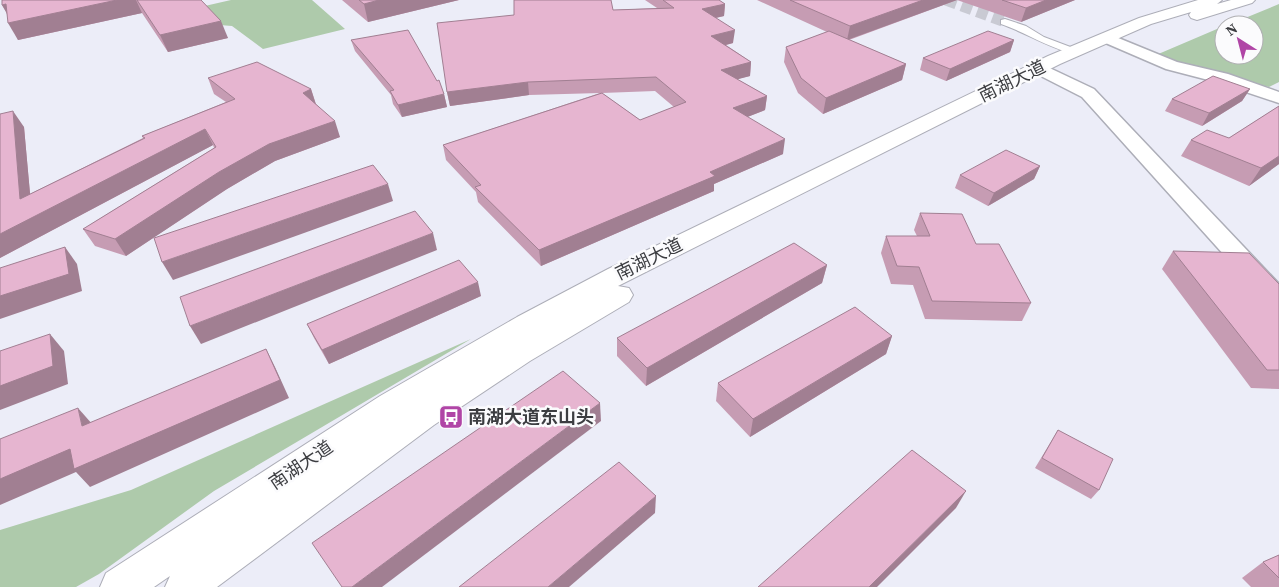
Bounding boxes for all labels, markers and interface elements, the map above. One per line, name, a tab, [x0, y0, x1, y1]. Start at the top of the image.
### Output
north arrow	[1214, 15, 1264, 65]
text: N	[1221, 18, 1241, 41]
street label: 南湖大道	[974, 54, 1050, 108]
street label: 南湖大道	[611, 232, 687, 286]
bus stop icon: 南湖大道东山头	[438, 404, 464, 430]
place label: 南湖大道东山头	[468, 404, 594, 429]
street label: 南湖大道	[264, 434, 338, 495]

